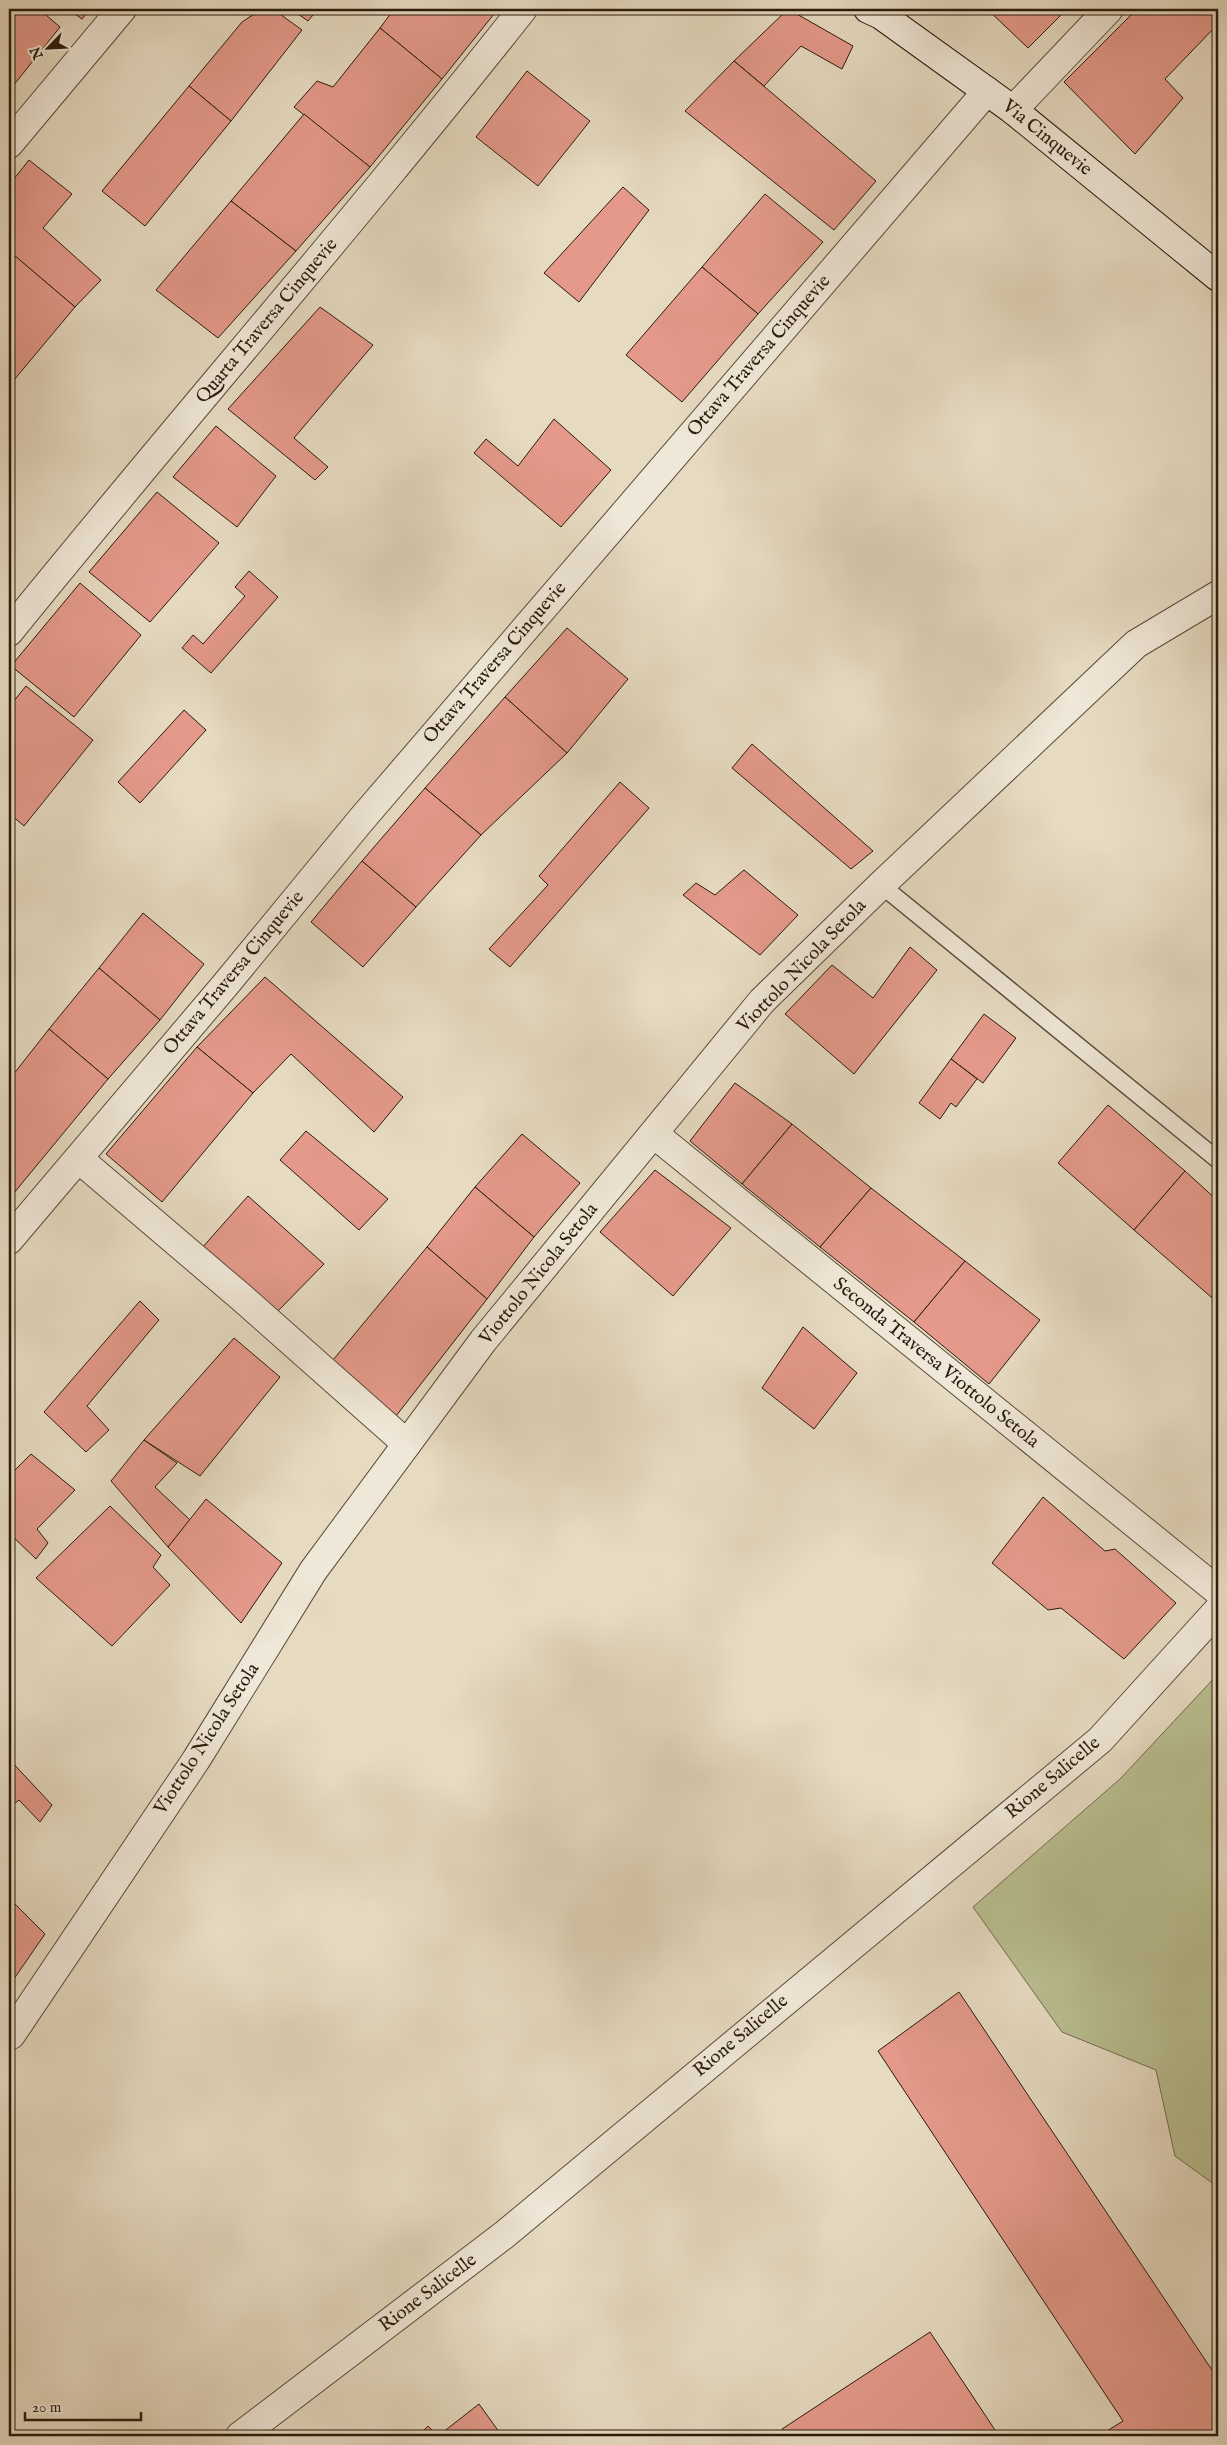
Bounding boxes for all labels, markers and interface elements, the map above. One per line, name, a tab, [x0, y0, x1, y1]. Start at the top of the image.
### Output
north arrow	[22, 22, 72, 72]
text: N	[26, 44, 48, 63]
street label: Via Cinquevie	[996, 94, 1097, 182]
street label: Quarta Traversa Cinquevie	[191, 233, 343, 409]
street label: Ottava Traversa Cinquevie	[682, 270, 836, 442]
street label: Ottava Traversa Cinquevie	[418, 577, 572, 749]
street label: Ottava Traversa Cinquevie	[158, 886, 310, 1060]
street label: Viottolo Nicola Setola	[732, 894, 872, 1038]
street label: Viottolo Nicola Setola	[474, 1197, 604, 1351]
street label: Seconda Traversa Viottolo Setola	[828, 1272, 1045, 1454]
street label: Viottolo Nicola Setola	[148, 1658, 265, 1820]
street label: Rione Salicelle	[1001, 1731, 1106, 1825]
street label: Rione Salicelle	[689, 1989, 794, 2083]
street label: Rione Salicelle	[374, 2248, 482, 2338]
scale bar	[25, 2390, 141, 2422]
text: 20 m	[32, 2398, 62, 2417]

